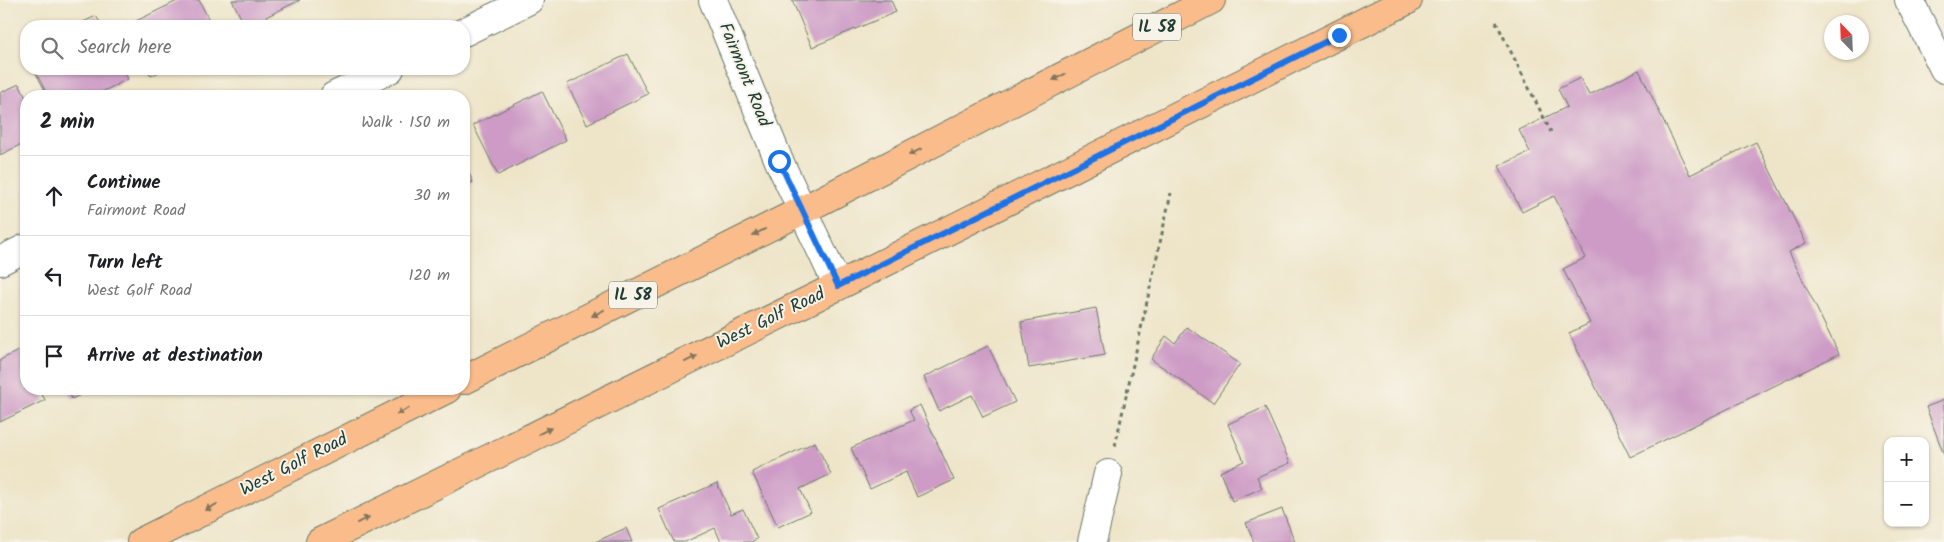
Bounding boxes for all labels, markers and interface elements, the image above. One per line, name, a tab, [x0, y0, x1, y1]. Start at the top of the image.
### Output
road number: IL 58	[1133, 14, 1181, 41]
north arrow	[1824, 15, 1869, 60]
street label: Fairmont Road	[710, 18, 779, 133]
search box	[20, 20, 470, 75]
route end	[1328, 24, 1351, 47]
text: Search here	[78, 33, 172, 63]
icon: search	[38, 34, 66, 62]
one-way arrow	[1052, 73, 1066, 81]
text: 2 min	[40, 106, 95, 139]
text: Walk · 150 m	[361, 110, 450, 135]
one-way arrow	[908, 148, 922, 156]
route start	[768, 150, 791, 173]
text: Continue	[87, 168, 160, 198]
icon: ahead	[40, 182, 68, 210]
text: 30 m	[414, 183, 450, 208]
text: Fairmont Road	[87, 198, 185, 223]
one-way arrow	[752, 228, 766, 236]
text: Turn left	[87, 248, 162, 278]
icon: left	[40, 262, 68, 290]
text: 120 m	[409, 263, 450, 288]
text: West Golf Road	[87, 278, 192, 303]
street label: West Golf Road	[712, 280, 831, 358]
road number: IL 58	[609, 282, 657, 308]
one-way arrow	[591, 309, 605, 317]
text: Arrive at destination	[87, 341, 263, 371]
icon: arrive	[40, 342, 68, 370]
one-way arrow	[684, 354, 698, 362]
one-way arrow	[396, 407, 410, 415]
street label: West Golf Road	[235, 425, 354, 505]
one-way arrow	[538, 426, 552, 434]
map controls	[1884, 437, 1929, 527]
button: +	[1884, 437, 1929, 482]
button: −	[1884, 482, 1929, 527]
one-way arrow	[204, 503, 218, 511]
one-way arrow	[356, 516, 371, 524]

